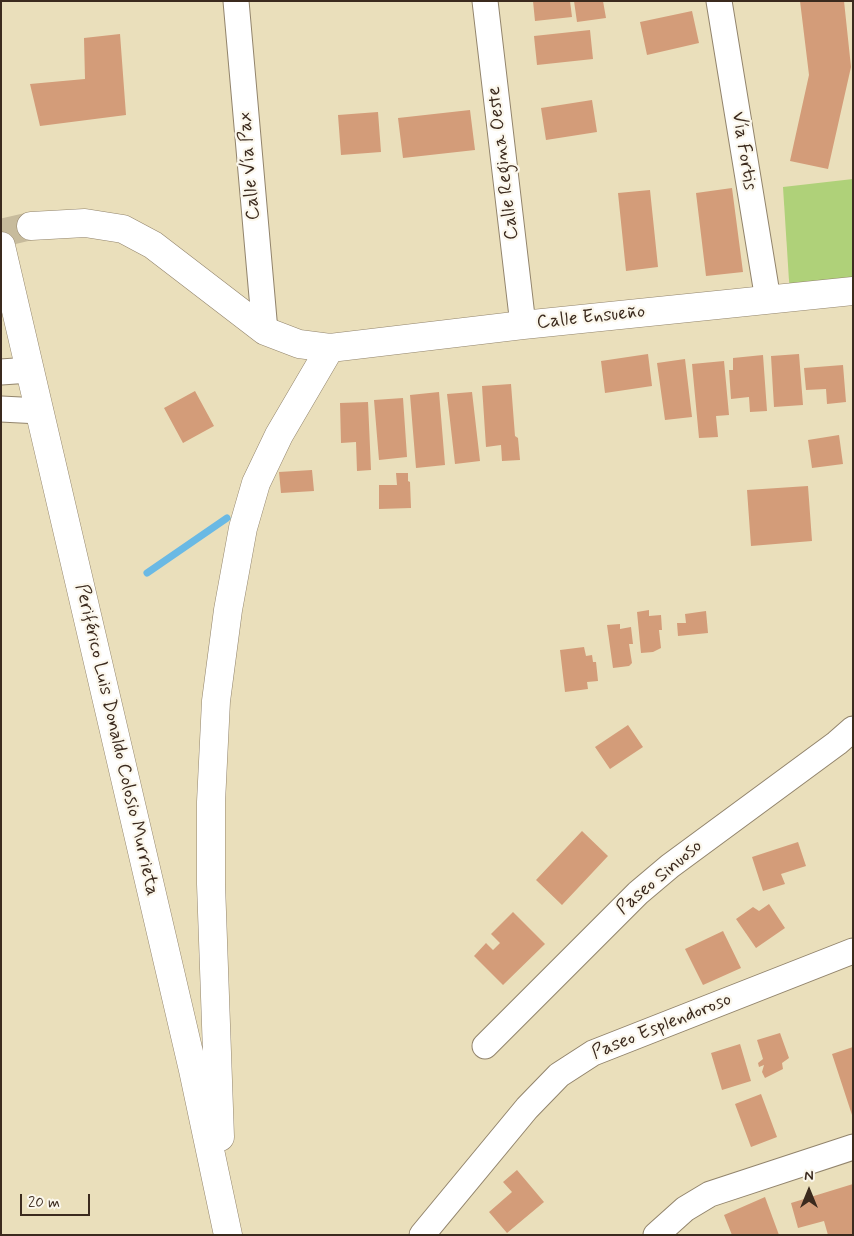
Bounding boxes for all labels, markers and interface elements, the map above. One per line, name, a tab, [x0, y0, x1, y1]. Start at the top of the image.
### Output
street label: Calle Regina Oeste	[483, 85, 525, 241]
street label: Vía Fortis	[726, 110, 760, 192]
street label: Calle Vía Pax	[234, 111, 266, 221]
street label: Calle Ensueño	[536, 301, 646, 335]
street label: Periférico Luis Donaldo Colosio Murrieta	[69, 582, 163, 898]
street label: Paseo Sinuoso	[612, 835, 708, 921]
street label: Paseo Esplendoroso	[589, 989, 735, 1065]
north arrow	[784, 1166, 834, 1216]
text: N	[804, 1167, 814, 1185]
scale bar	[22, 1184, 92, 1216]
text: 20 m	[28, 1193, 60, 1213]

